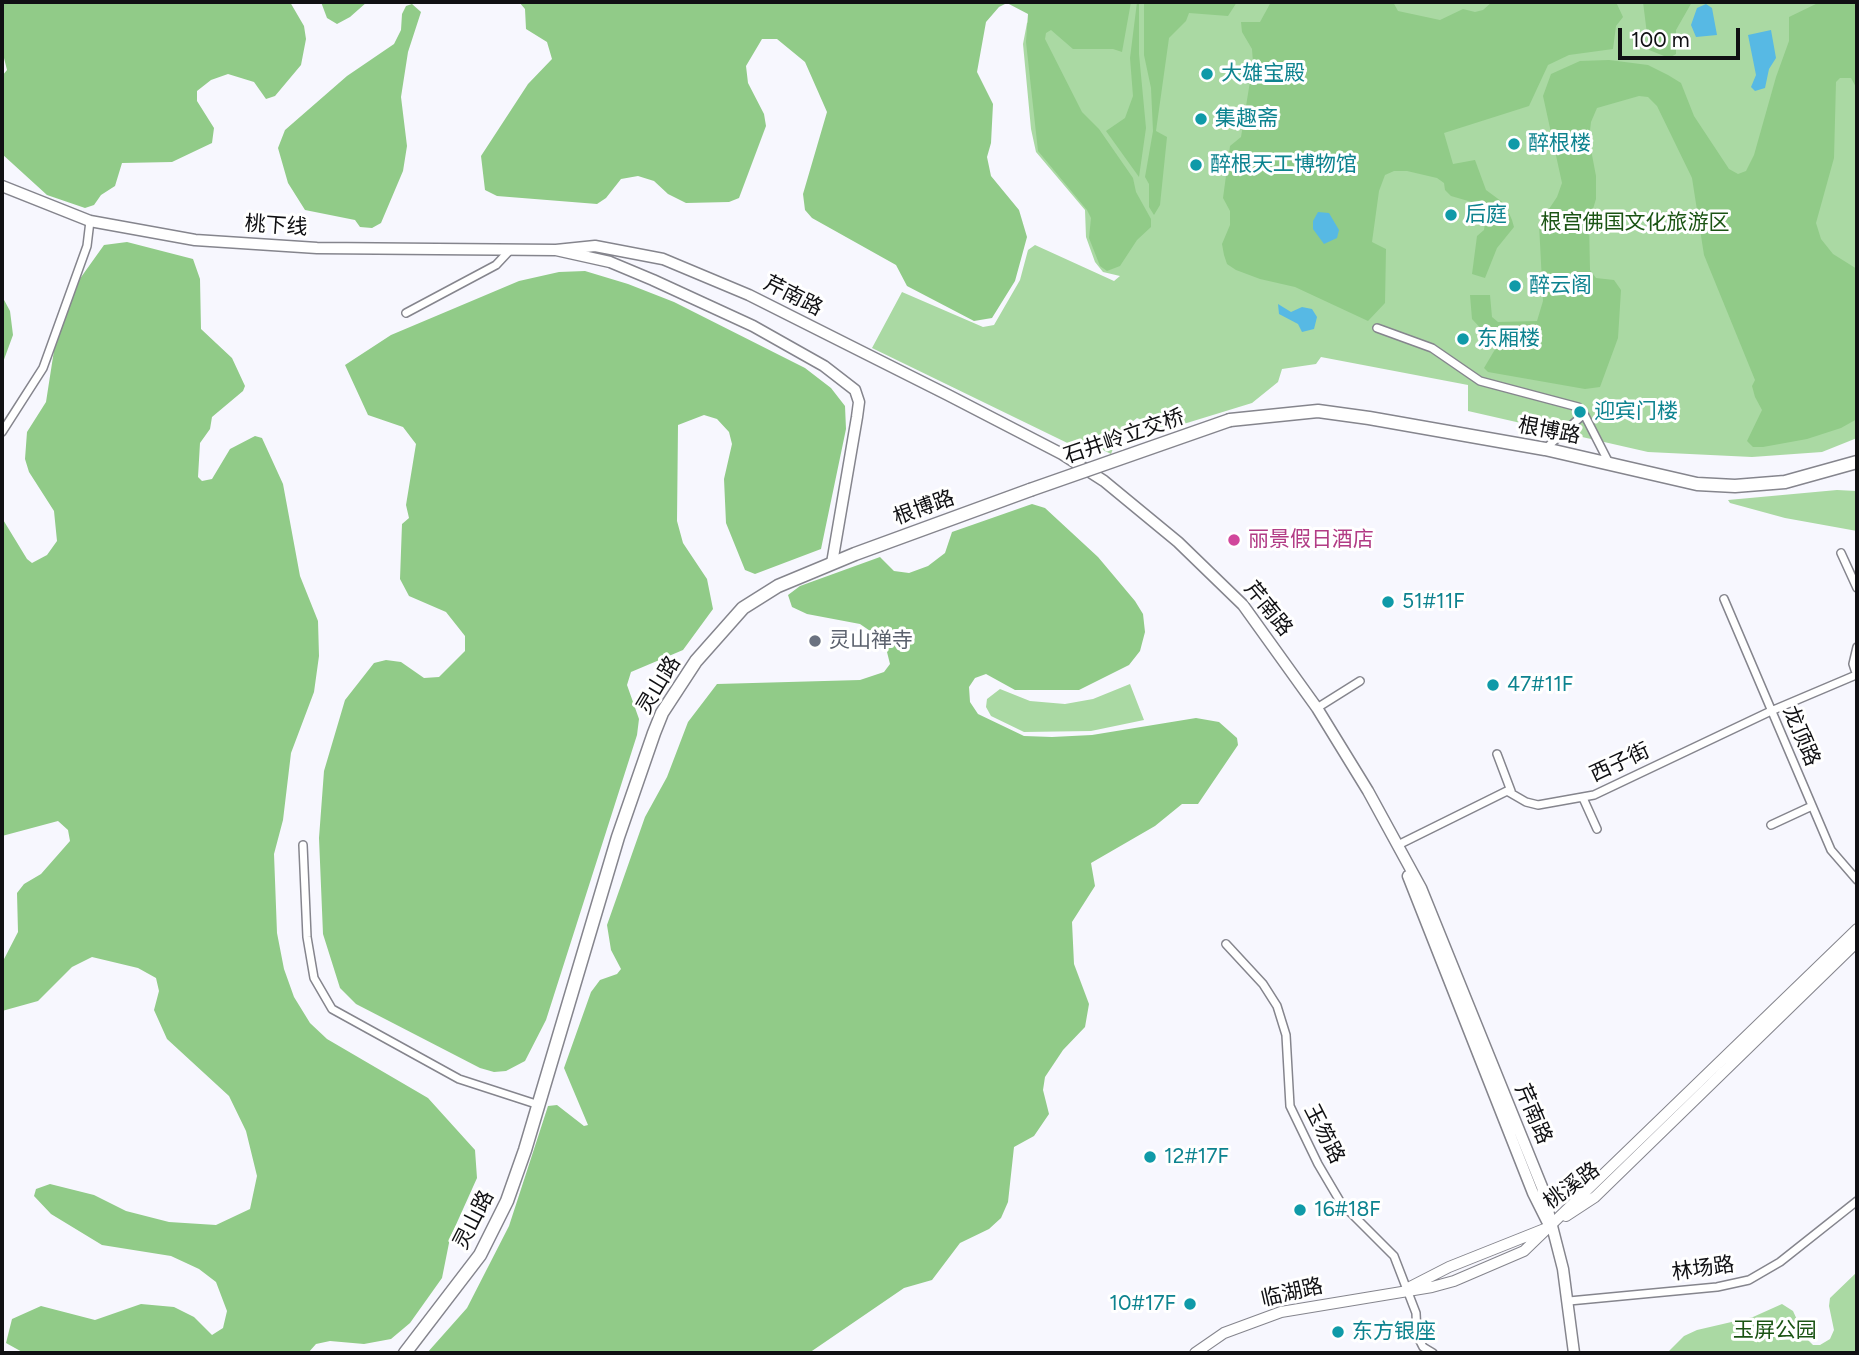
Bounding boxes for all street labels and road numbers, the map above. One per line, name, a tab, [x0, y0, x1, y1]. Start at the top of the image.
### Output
street label: 桃下线	[244, 211, 308, 241]
street label: 芹南路	[759, 270, 827, 322]
street label: 石井岭立交桥	[1060, 405, 1188, 469]
street label: 根博路	[1516, 413, 1582, 449]
street label: 根博路	[890, 485, 958, 531]
street label: 芹南路	[1238, 577, 1298, 641]
street label: 灵山路	[632, 652, 686, 718]
street label: 龙顶路	[1777, 702, 1825, 770]
street label: 西子街	[1586, 738, 1654, 788]
street label: 芹南路	[1509, 1080, 1557, 1148]
street label: 玉笏路	[1298, 1100, 1350, 1168]
street label: 桃溪路	[1539, 1157, 1605, 1215]
street label: 灵山路	[448, 1186, 500, 1254]
street label: 林场路	[1670, 1252, 1736, 1286]
street label: 临湖路	[1258, 1274, 1326, 1312]

